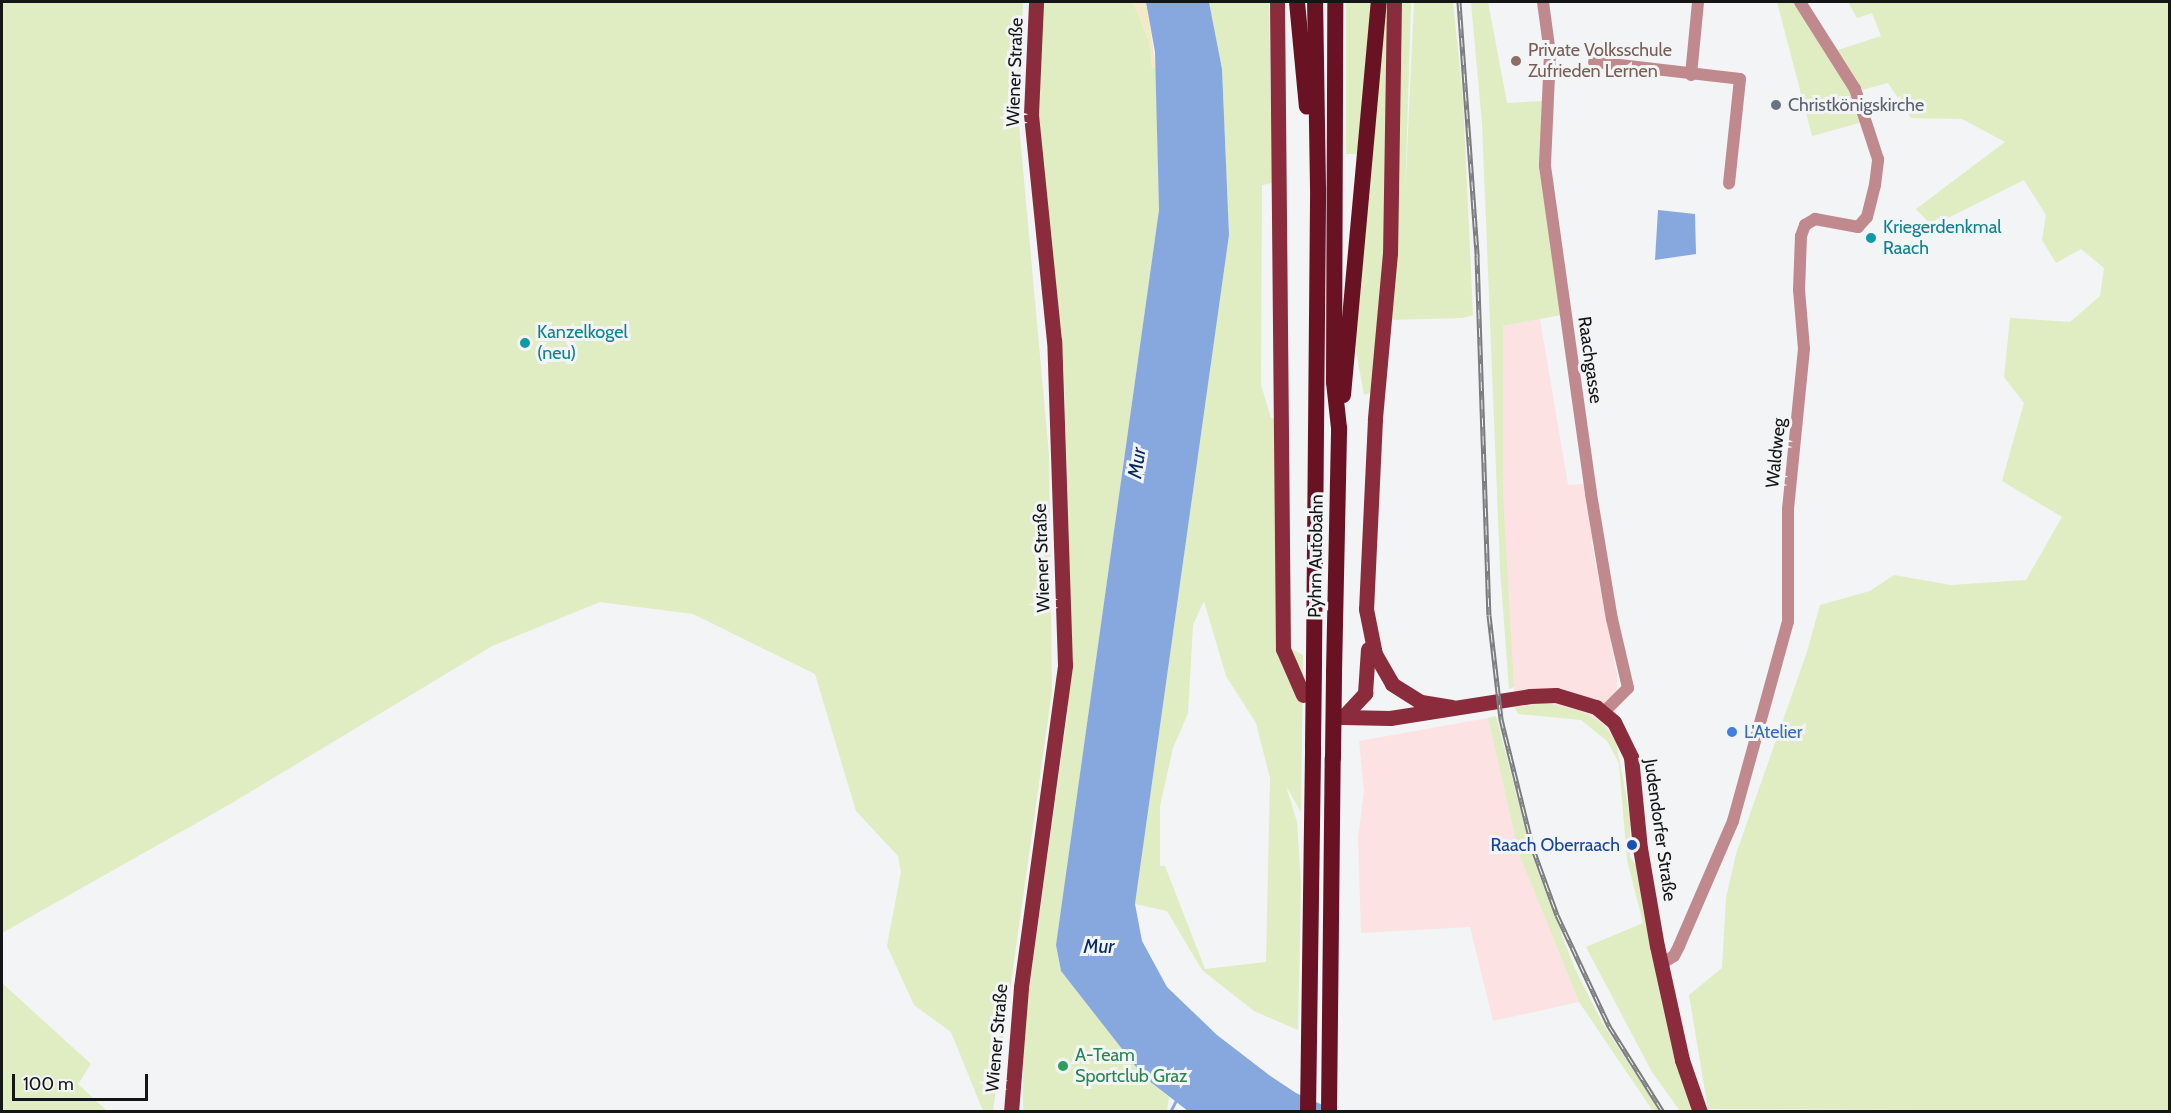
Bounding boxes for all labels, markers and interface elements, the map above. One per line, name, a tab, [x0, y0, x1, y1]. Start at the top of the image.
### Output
street label: Wiener Straße	[1002, 17, 1028, 127]
place label: Private Volksschule Zufrieden Lernen	[1528, 40, 1672, 82]
marker: Private Volksschule Zufrieden Lernen	[1509, 54, 1523, 68]
place label: Christkönigskirche	[1788, 94, 1924, 116]
marker: Christkönigskirche	[1769, 98, 1783, 112]
place label: Kriegerdenkmal Raach	[1883, 217, 2002, 260]
marker: Kriegerdenkmal Raach	[1864, 231, 1878, 245]
street label: Raachgasse	[1573, 315, 1607, 405]
place label: Kanzelkogel (neu)	[537, 322, 628, 364]
marker: Kanzelkogel (neu)	[518, 336, 532, 350]
street label: Waldweg	[1762, 417, 1790, 489]
water label: Mur	[1123, 446, 1151, 480]
street label: Pyhrn Autobahn	[1304, 494, 1328, 618]
street label: Wiener Straße	[1029, 503, 1055, 613]
place label: L'Atelier	[1744, 721, 1802, 743]
marker: L'Atelier	[1725, 725, 1739, 739]
street label: Judendorfer Straße	[1639, 757, 1681, 903]
place label: Raach Oberraach	[1491, 834, 1620, 856]
marker: Raach Oberraach	[1625, 838, 1639, 852]
water label: Mur	[1084, 934, 1114, 958]
street label: Wiener Straße	[981, 983, 1013, 1093]
place label: A-Team Sportclub Graz	[1075, 1045, 1188, 1088]
marker: A-Team Sportclub Graz	[1056, 1059, 1070, 1073]
scale bar	[15, 1062, 152, 1100]
text: 100 m	[23, 1073, 74, 1095]

